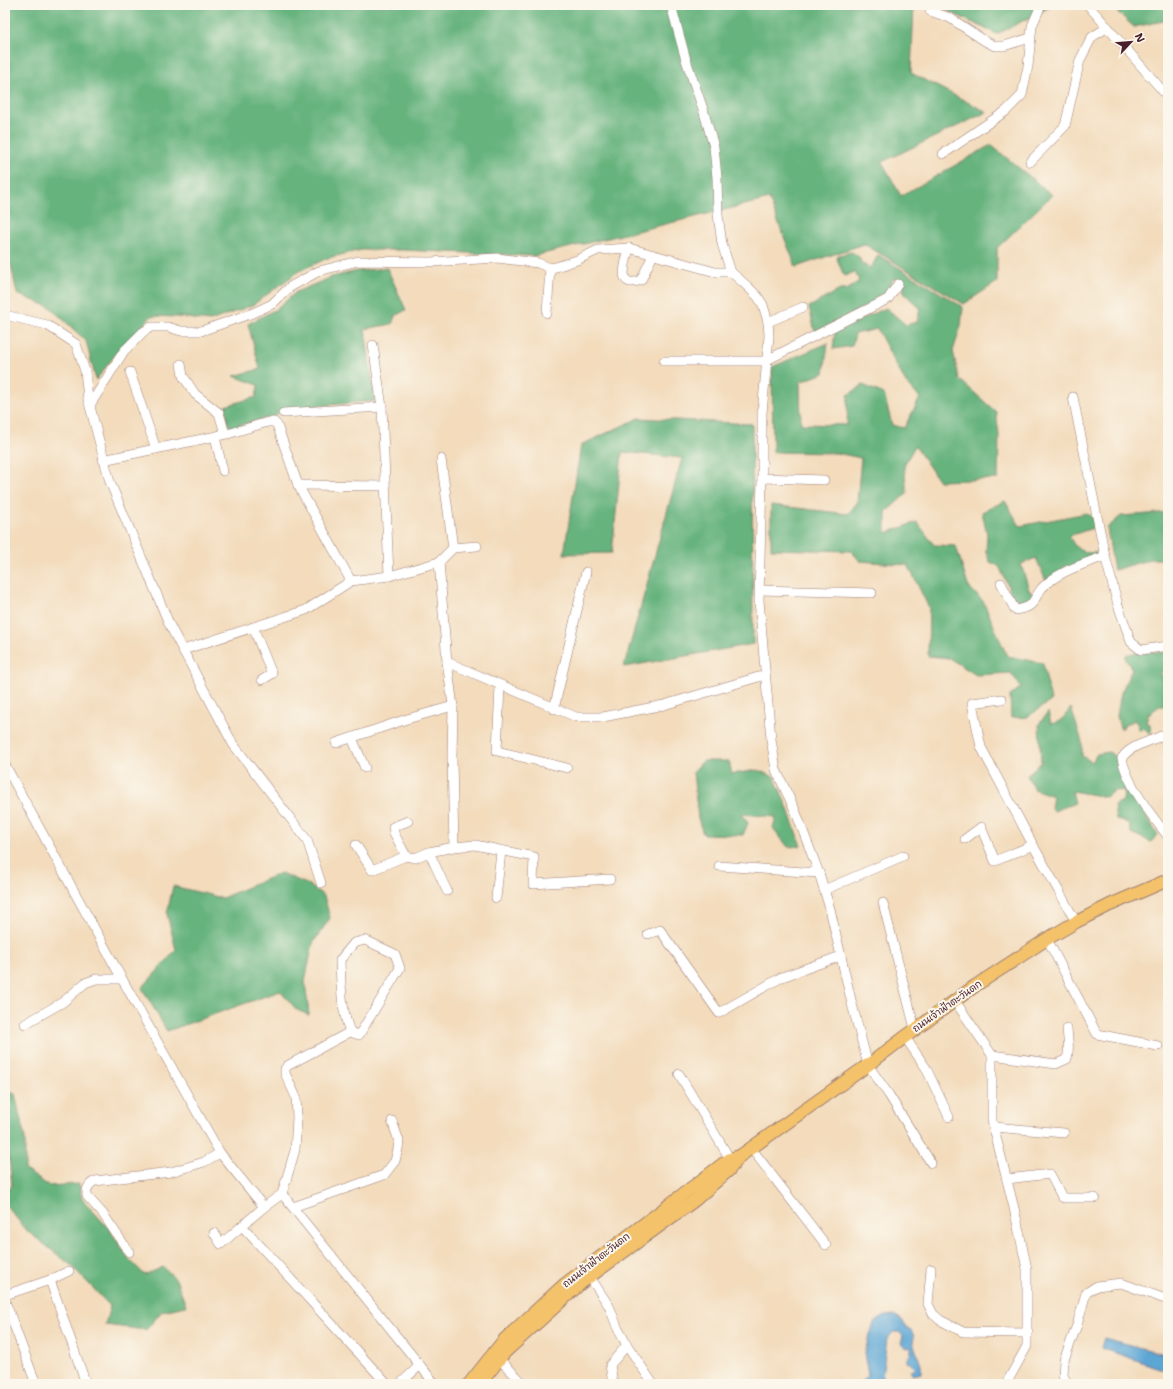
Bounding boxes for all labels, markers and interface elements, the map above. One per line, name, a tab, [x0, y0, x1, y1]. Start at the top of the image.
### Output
north arrow	[1111, 22, 1151, 62]
text: N	[1131, 31, 1148, 45]
street label: ถนนเจ้าฟ้าตะวันตก	[910, 977, 984, 1035]
street label: ถนนเจ้าฟ้าตะวันตก	[560, 1230, 632, 1290]

